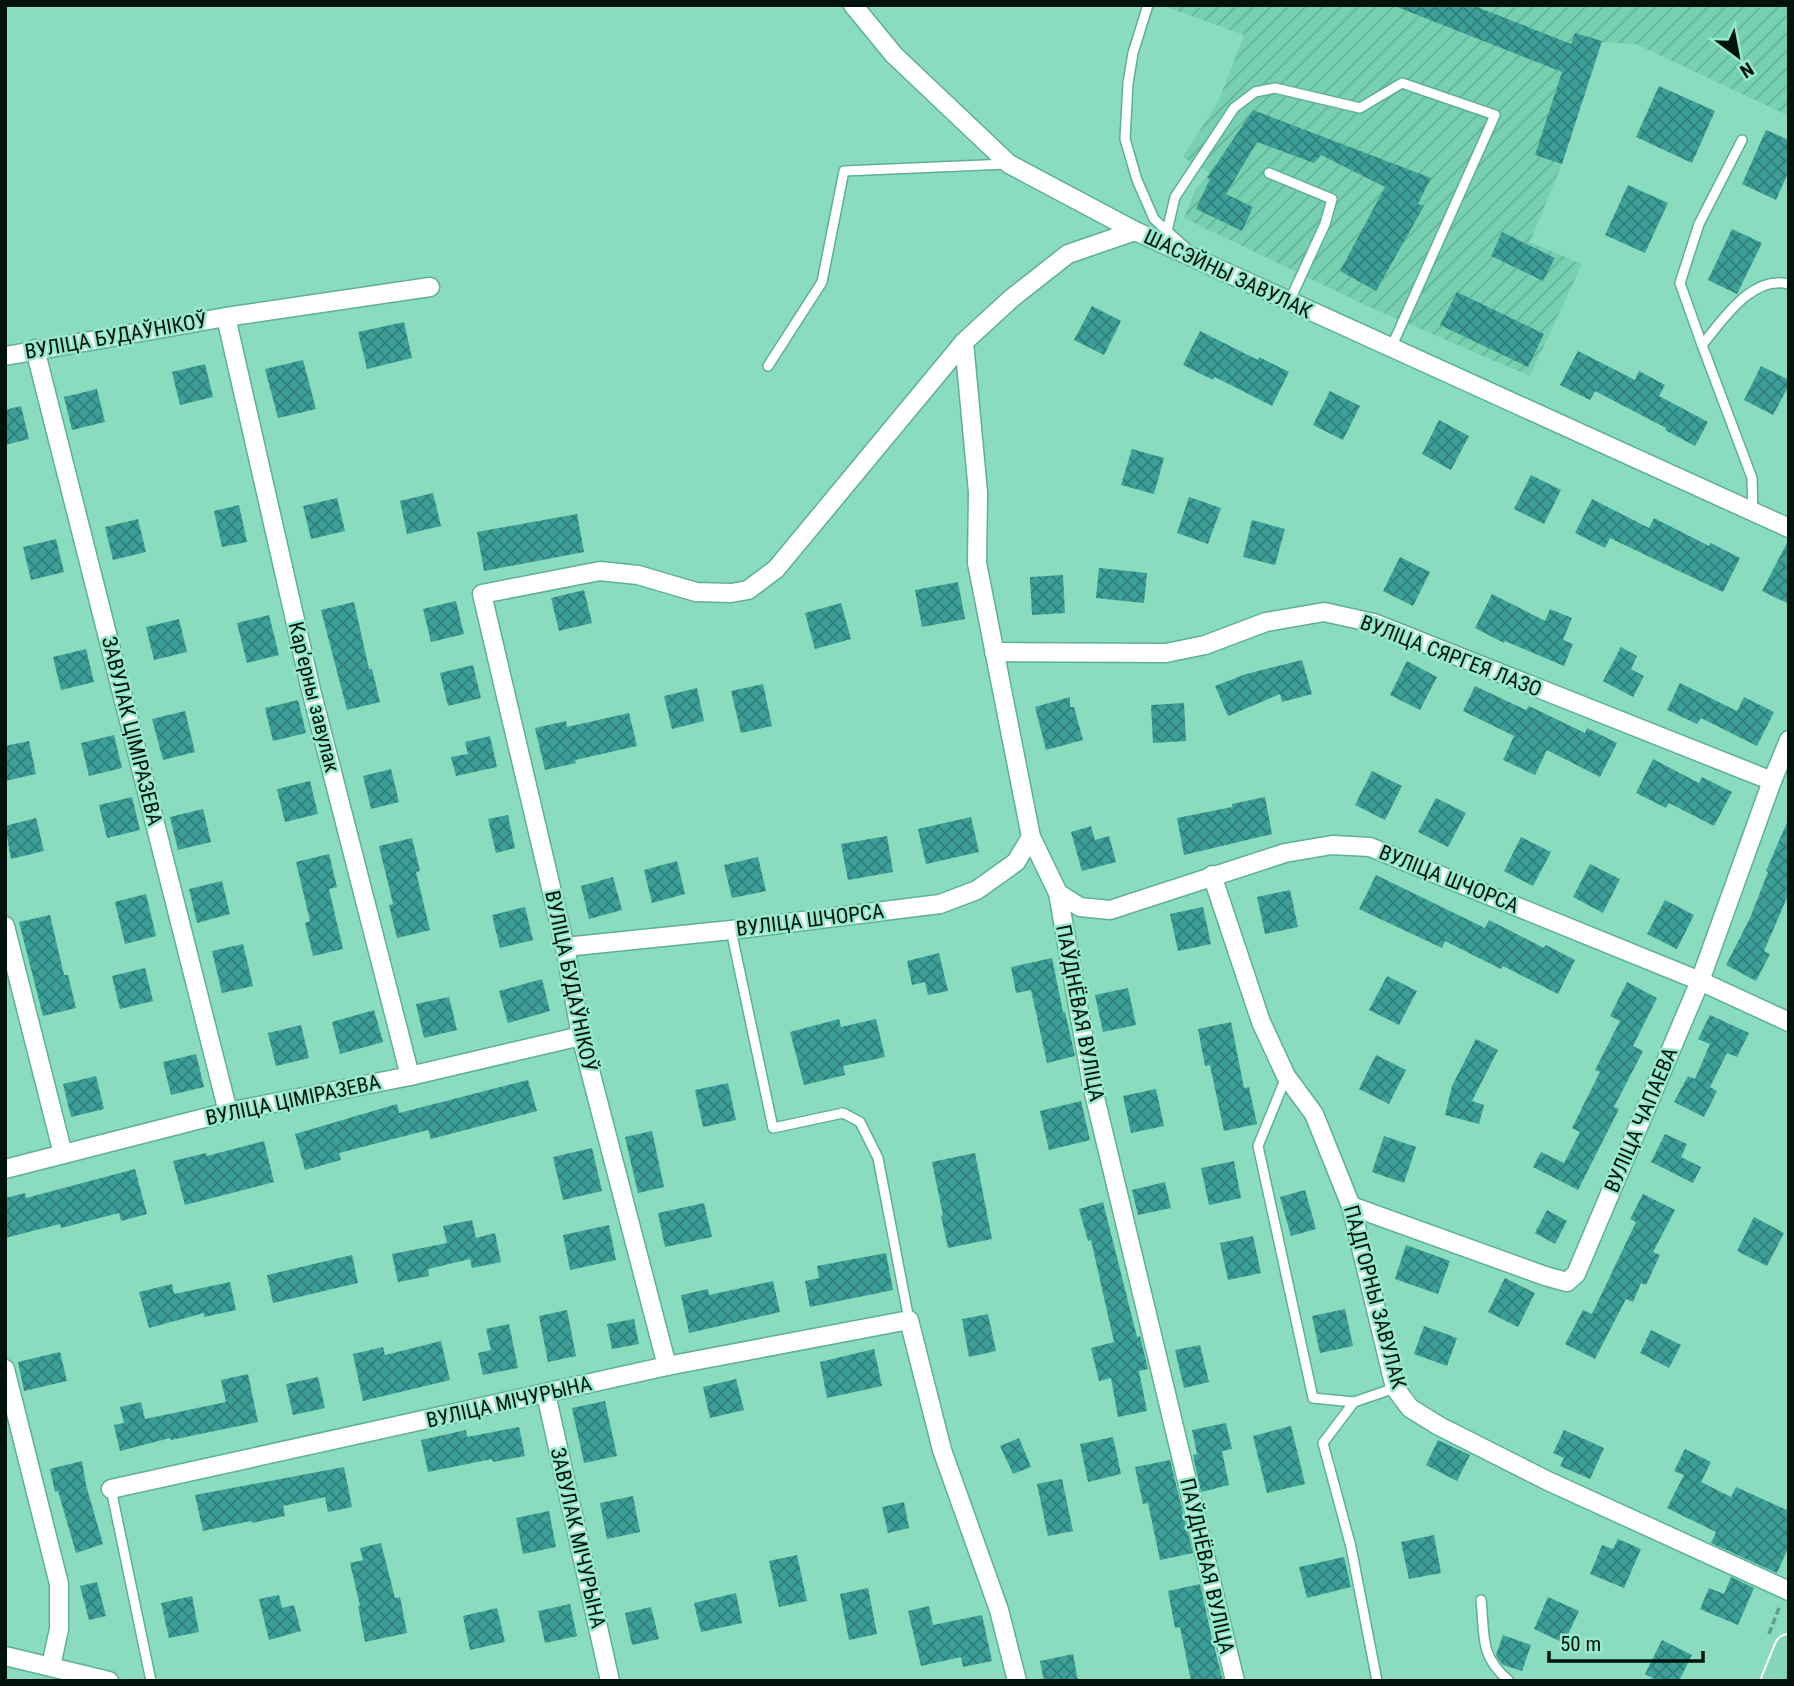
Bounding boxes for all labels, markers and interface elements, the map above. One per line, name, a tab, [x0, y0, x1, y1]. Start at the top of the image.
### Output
north arrow	[1703, 21, 1773, 91]
text: N	[1736, 57, 1758, 83]
street label: ШАСЭЙНЫ ЗАВУЛАК	[1140, 225, 1316, 324]
street label: ВУЛІЦА БУДАЎНІКОЎ	[23, 308, 209, 364]
street label: ВУЛІЦА СЯРГЕЯ ЛАЗО	[1357, 610, 1545, 702]
street label: Карʼерны завулак	[284, 619, 344, 775]
street label: ЗАВУЛАК ЦІМІРАЗЕВА	[97, 634, 167, 828]
street label: ВУЛІЦА ШЧОРСА	[1376, 840, 1522, 918]
street label: ВУЛІЦА БУДАЎНІКОЎ	[540, 888, 602, 1074]
street label: ВУЛІЦА ШЧОРСА	[735, 899, 885, 941]
street label: ПАЎДНЁВАЯ ВУЛІЦА	[1051, 923, 1109, 1103]
street label: ВУЛІЦА ЧАПАЕВА	[1600, 1044, 1682, 1196]
street label: ВУЛІЦА ЦІМІРАЗЕВА	[203, 1070, 383, 1130]
street label: ПАДГОРНЫ ЗАВУЛАК	[1339, 1203, 1411, 1392]
street label: ВУЛІЦА МІЧУРЫНА	[424, 1371, 594, 1433]
street label: ЗАВУЛАК МІЧУРЫНА	[546, 1445, 610, 1631]
street label: ПАЎДНЁВАЯ ВУЛІЦА	[1175, 1476, 1239, 1656]
scale bar	[1549, 1620, 1703, 1664]
text: 50 m	[1560, 1632, 1601, 1656]

